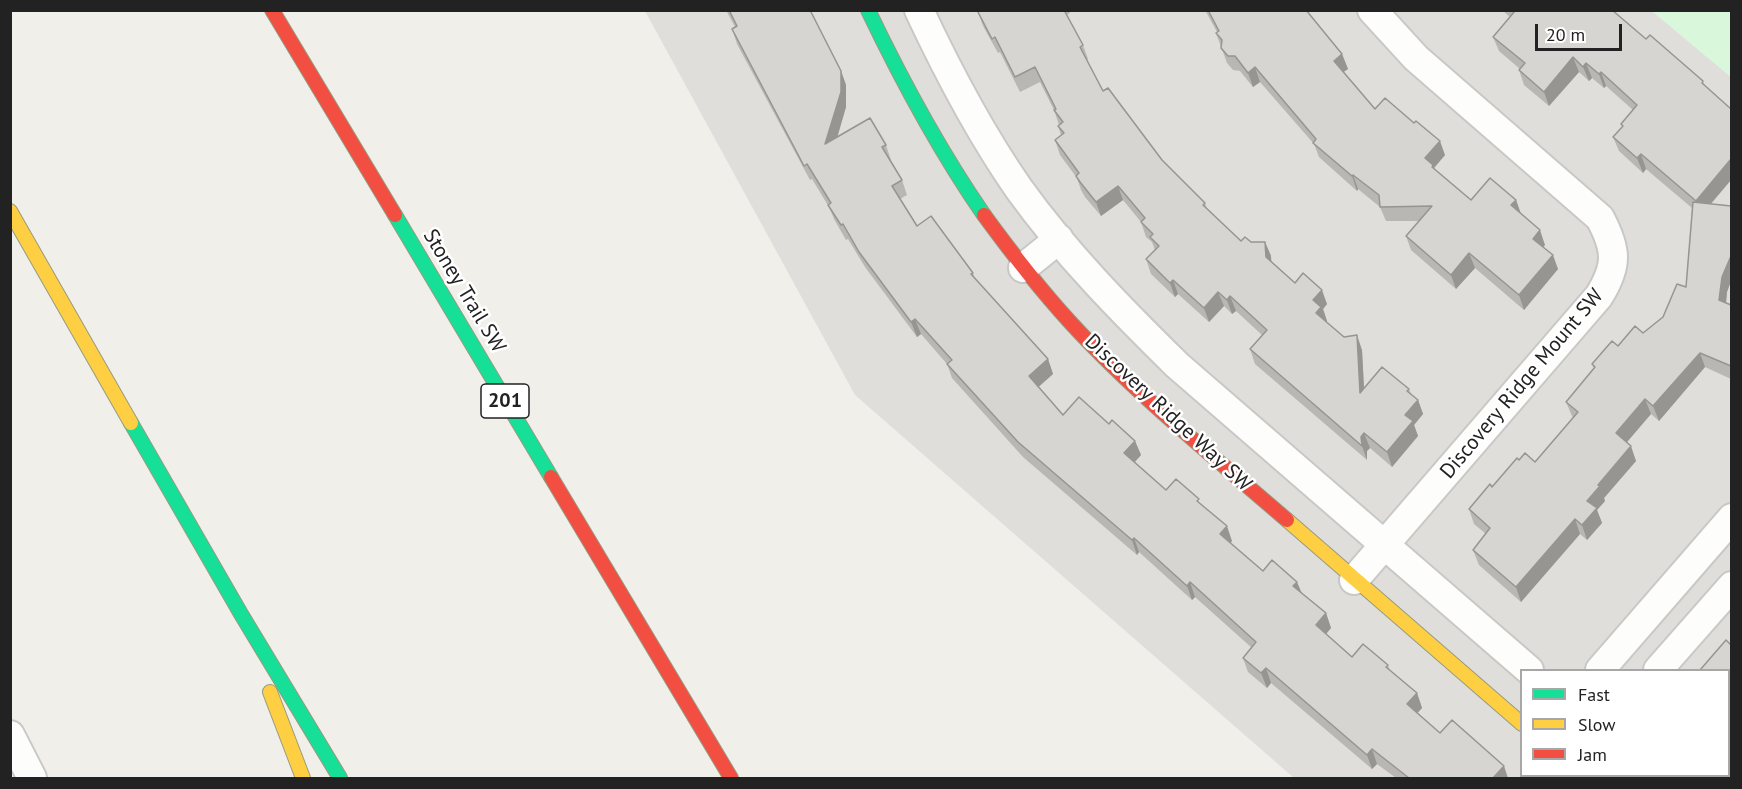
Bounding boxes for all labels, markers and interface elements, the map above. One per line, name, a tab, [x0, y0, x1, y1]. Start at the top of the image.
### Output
scale bar	[1538, 12, 1625, 50]
text: 20 m	[1546, 23, 1585, 46]
street label: Stoney Trail SW	[417, 225, 511, 357]
street label: Discovery Ridge Mount SW	[1435, 284, 1609, 484]
street label: Discovery Ridge Way SW	[1079, 329, 1257, 497]
road number: 201	[481, 384, 529, 418]
legend	[1520, 669, 1730, 777]
text: Fast	[1578, 683, 1610, 706]
text: Slow	[1578, 713, 1616, 736]
text: Jam	[1578, 743, 1607, 766]

